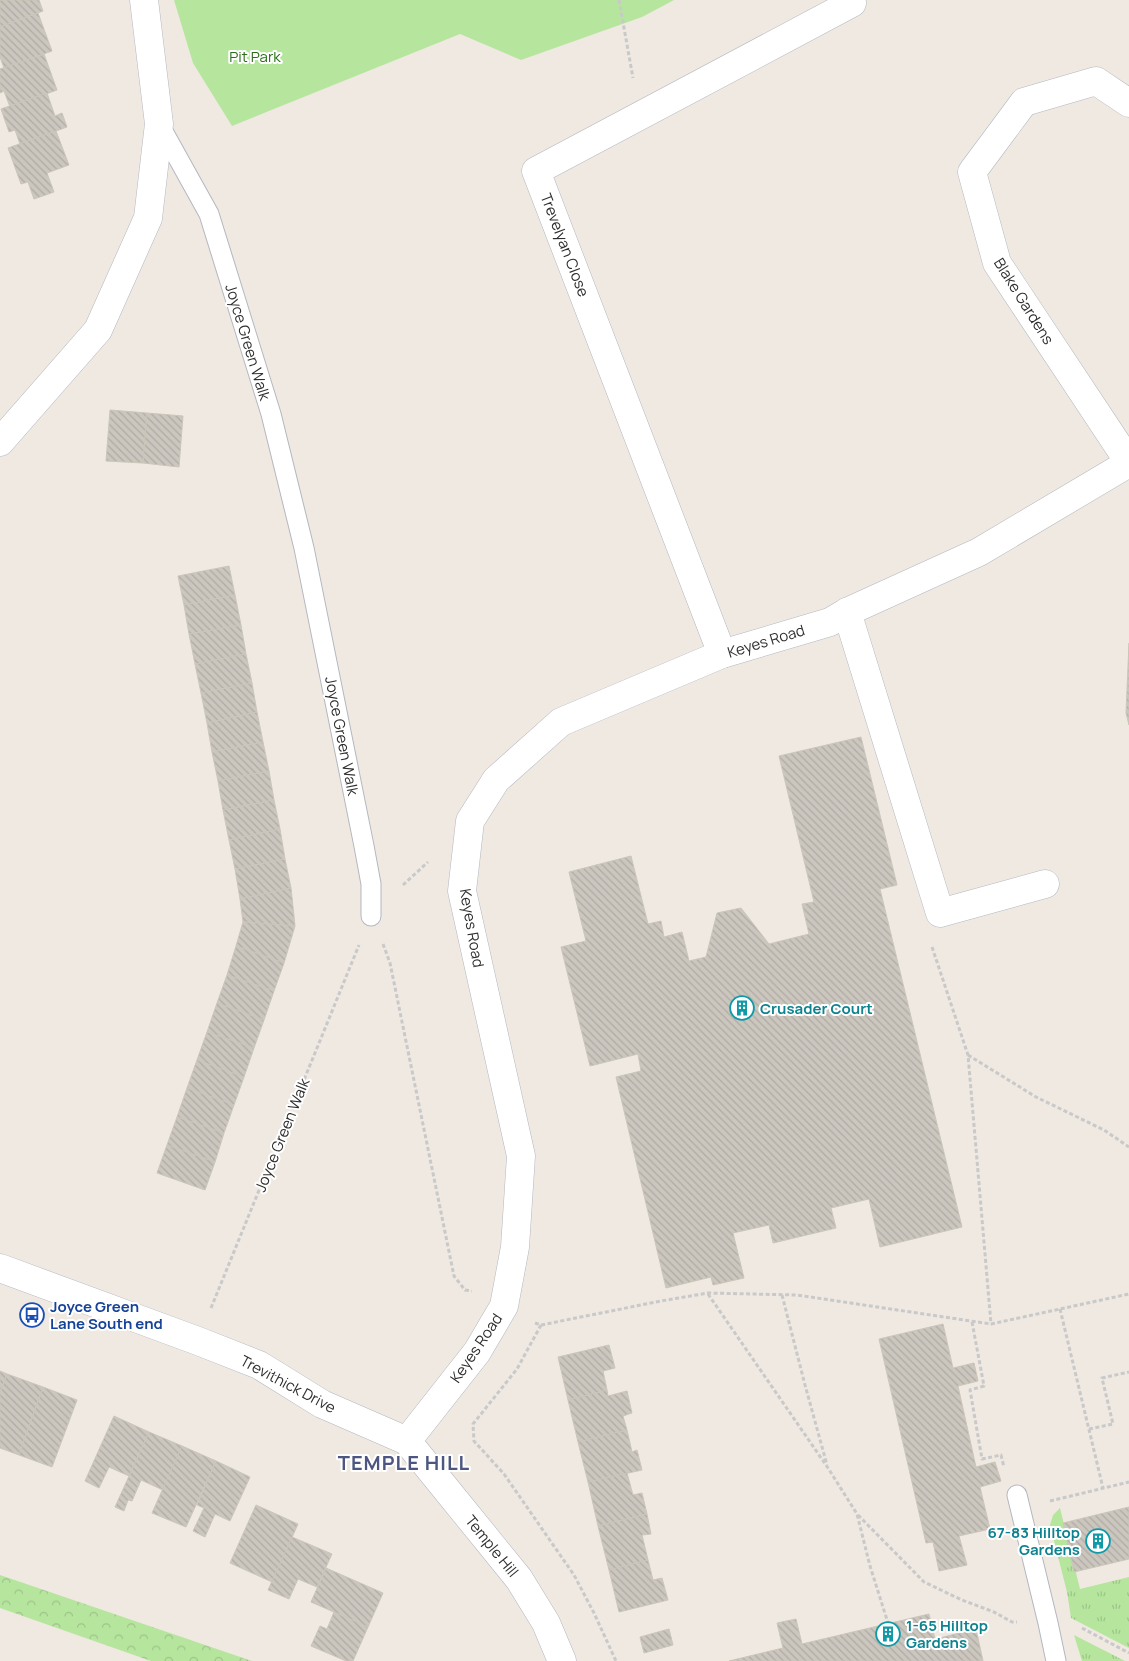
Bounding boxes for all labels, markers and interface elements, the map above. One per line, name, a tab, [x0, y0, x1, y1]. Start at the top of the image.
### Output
park label: Pit Park	[229, 46, 281, 67]
street label: Trevelyan Close	[536, 190, 594, 300]
street label: Blake Gardens	[989, 254, 1059, 348]
street label: Joyce Green Walk	[220, 281, 276, 403]
street label: Keyes Road	[725, 619, 807, 663]
street label: Joyce Green Walk	[320, 675, 364, 798]
street label: Keyes Road	[455, 887, 489, 969]
building icon: Crusader Court	[729, 995, 755, 1021]
place label: Crusader Court	[760, 998, 873, 1019]
street label: Joyce Green Walk	[250, 1075, 315, 1195]
place label: Joyce Green Lane South end	[50, 1296, 163, 1334]
bus stop icon: Joyce Green Lane South end	[19, 1302, 45, 1328]
street label: Keyes Road	[445, 1309, 507, 1387]
street label: Trevithick Drive	[237, 1350, 340, 1418]
district label: TEMPLE HILL	[338, 1449, 470, 1476]
street label: Temple Hill	[461, 1511, 523, 1581]
place label: 67-83 Hilltop Gardens	[987, 1522, 1080, 1560]
building icon: 67-83 Hilltop Gardens	[1085, 1528, 1111, 1554]
place label: 1-65 Hilltop Gardens	[906, 1615, 988, 1653]
building icon: 1-65 Hilltop Gardens	[875, 1621, 901, 1647]

